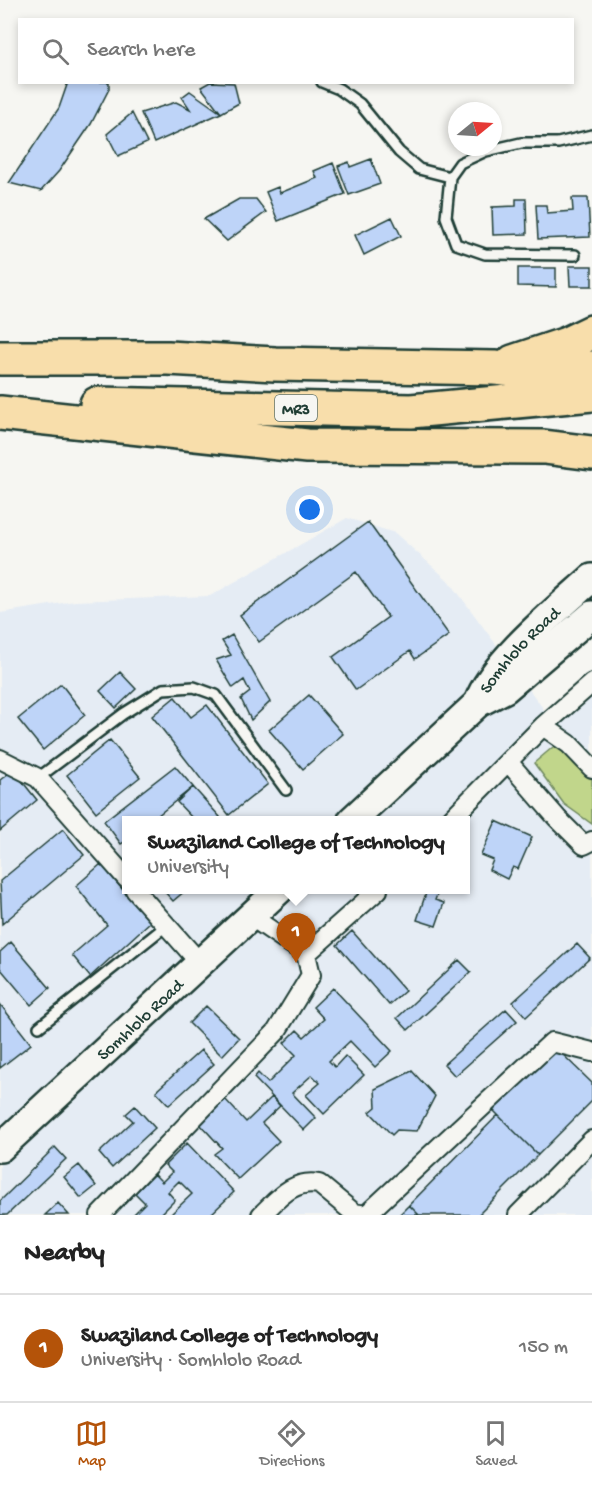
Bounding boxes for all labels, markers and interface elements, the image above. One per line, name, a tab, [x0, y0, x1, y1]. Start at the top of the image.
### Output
search box	[18, 18, 574, 84]
icon: search	[39, 35, 72, 68]
text: Search here	[87, 38, 195, 64]
north arrow	[448, 102, 502, 156]
road number: MR3	[275, 395, 317, 421]
your location	[295, 495, 324, 524]
street label: Somhlolo Road	[476, 602, 566, 698]
popup	[122, 816, 470, 894]
text: Swaziland College of Technology	[148, 831, 444, 857]
text: University	[148, 857, 229, 880]
pin: 1	[276, 914, 316, 963]
street label: Somhlolo Road	[94, 975, 190, 1066]
text: Nearby	[24, 1239, 105, 1270]
text: Swaziland College of Technology	[81, 1324, 378, 1350]
text: 1	[39, 1337, 48, 1360]
text: 150 m	[519, 1337, 568, 1360]
text: University · Somhlolo Road	[81, 1350, 301, 1373]
tab: Map	[75, 1417, 108, 1472]
tab: Directions	[259, 1417, 325, 1472]
tab: Saved	[475, 1417, 516, 1472]

